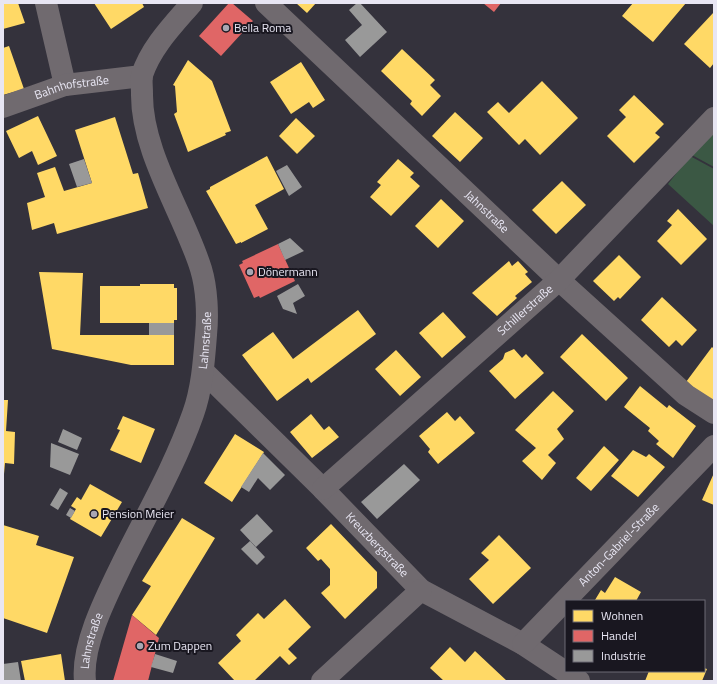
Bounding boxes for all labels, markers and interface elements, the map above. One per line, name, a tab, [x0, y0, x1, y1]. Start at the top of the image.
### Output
place label: Bella Roma	[234, 18, 291, 37]
marker: Bella Roma	[221, 23, 231, 33]
street label: Bahnhofstraße	[32, 70, 110, 104]
street label: Jahnstraße	[461, 186, 514, 237]
place label: Dönermann	[258, 262, 318, 281]
marker: Dönermann	[245, 267, 255, 277]
street label: Schillerstraße	[492, 279, 557, 340]
street label: Lahnstraße	[193, 312, 216, 370]
street label: Anton-Gabriel-Straße	[573, 498, 663, 590]
place label: Pension Meier	[102, 504, 174, 523]
street label: Kreuzbergstraße	[341, 508, 414, 581]
marker: Pension Meier	[89, 509, 99, 519]
legend	[565, 600, 705, 672]
text: Wohnen	[601, 606, 643, 625]
street label: Lahnstraße	[75, 610, 108, 670]
text: Handel	[601, 626, 637, 645]
place label: Zum Dappen	[148, 636, 212, 655]
marker: Zum Dappen	[135, 641, 145, 651]
text: Industrie	[601, 646, 646, 665]

